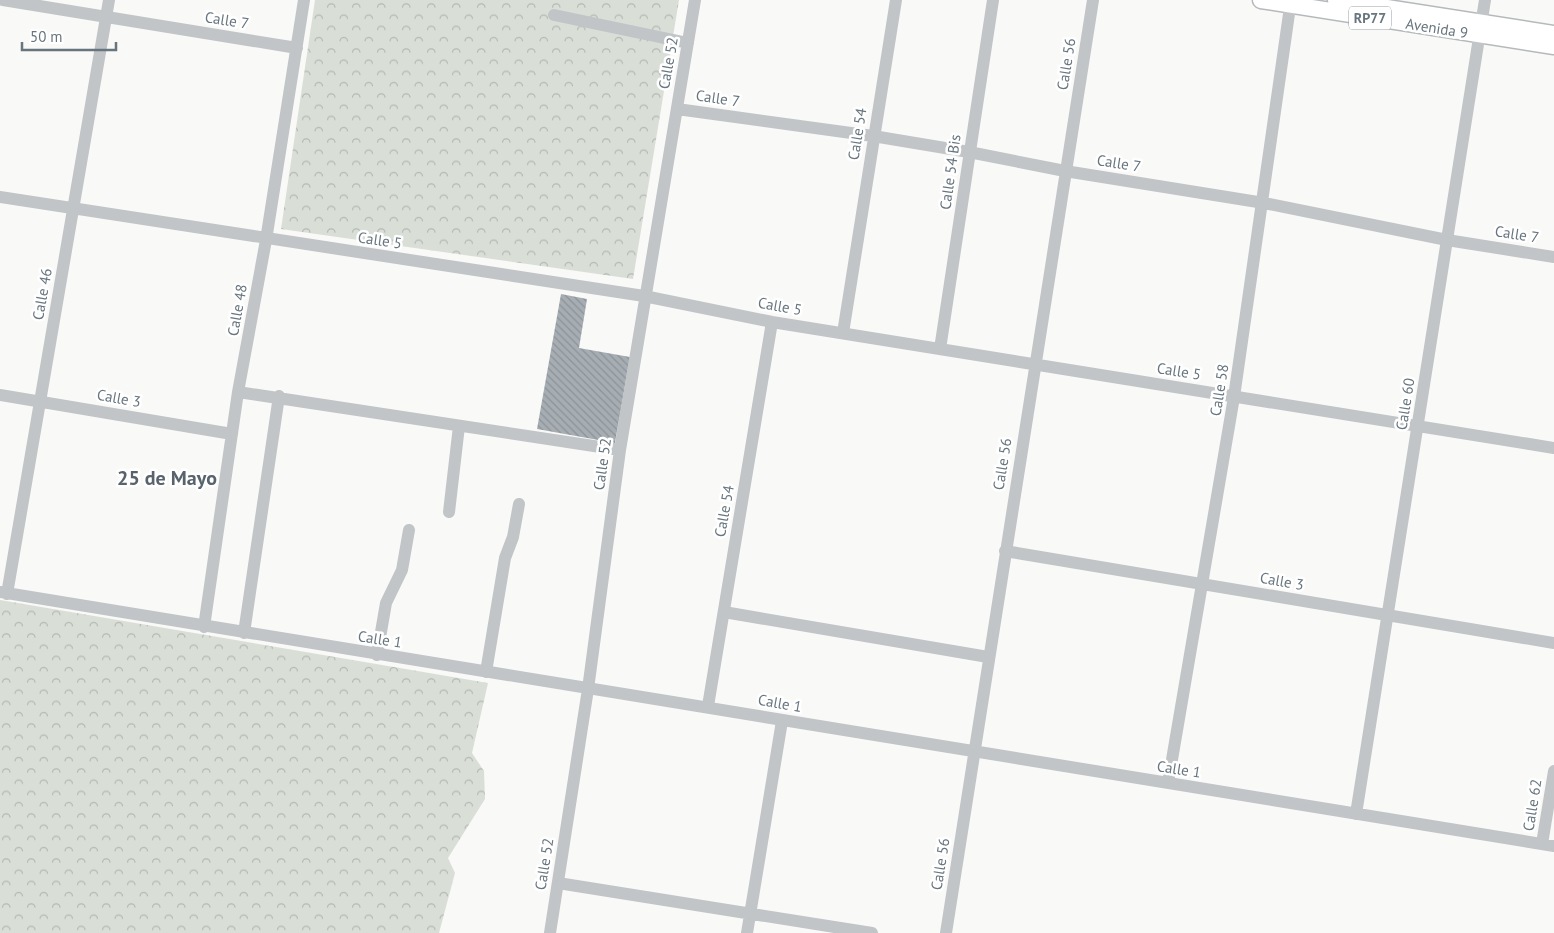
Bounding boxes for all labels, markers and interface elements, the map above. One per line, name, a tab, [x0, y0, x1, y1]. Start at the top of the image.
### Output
street label: Calle 7	[204, 7, 250, 33]
road number: RP77	[1349, 7, 1391, 30]
street label: Avenida 9	[1404, 14, 1470, 42]
scale bar	[22, 20, 116, 52]
text: 50 m	[30, 27, 63, 46]
street label: Calle 52	[654, 35, 682, 91]
street label: Calle 56	[1053, 37, 1079, 91]
street label: Calle 7	[695, 86, 741, 110]
street label: Calle 54	[844, 107, 870, 161]
street label: Calle 54 Bis	[935, 133, 965, 211]
street label: Calle 7	[1096, 150, 1142, 176]
street label: Calle 7	[1494, 221, 1540, 247]
street label: Calle 5	[357, 228, 403, 252]
street label: Calle 46	[28, 266, 56, 322]
street label: Calle 48	[223, 282, 251, 338]
street label: Calle 5	[757, 293, 803, 319]
street label: Calle 5	[1156, 358, 1202, 384]
street label: Calle 58	[1206, 363, 1232, 417]
street label: Calle 60	[1392, 377, 1418, 431]
street label: Calle 3	[96, 385, 142, 411]
street label: Calle 52	[589, 437, 615, 491]
street label: Calle 56	[989, 437, 1015, 491]
district label: 25 de Mayo	[117, 465, 217, 491]
street label: Calle 54	[710, 483, 738, 539]
street label: Calle 3	[1259, 568, 1305, 594]
street label: Calle 1	[357, 626, 403, 652]
street label: Calle 1	[757, 690, 803, 716]
street label: Calle 1	[1156, 756, 1202, 782]
street label: Calle 62	[1519, 778, 1545, 832]
street label: Calle 52	[531, 837, 557, 891]
street label: Calle 56	[927, 837, 953, 891]

